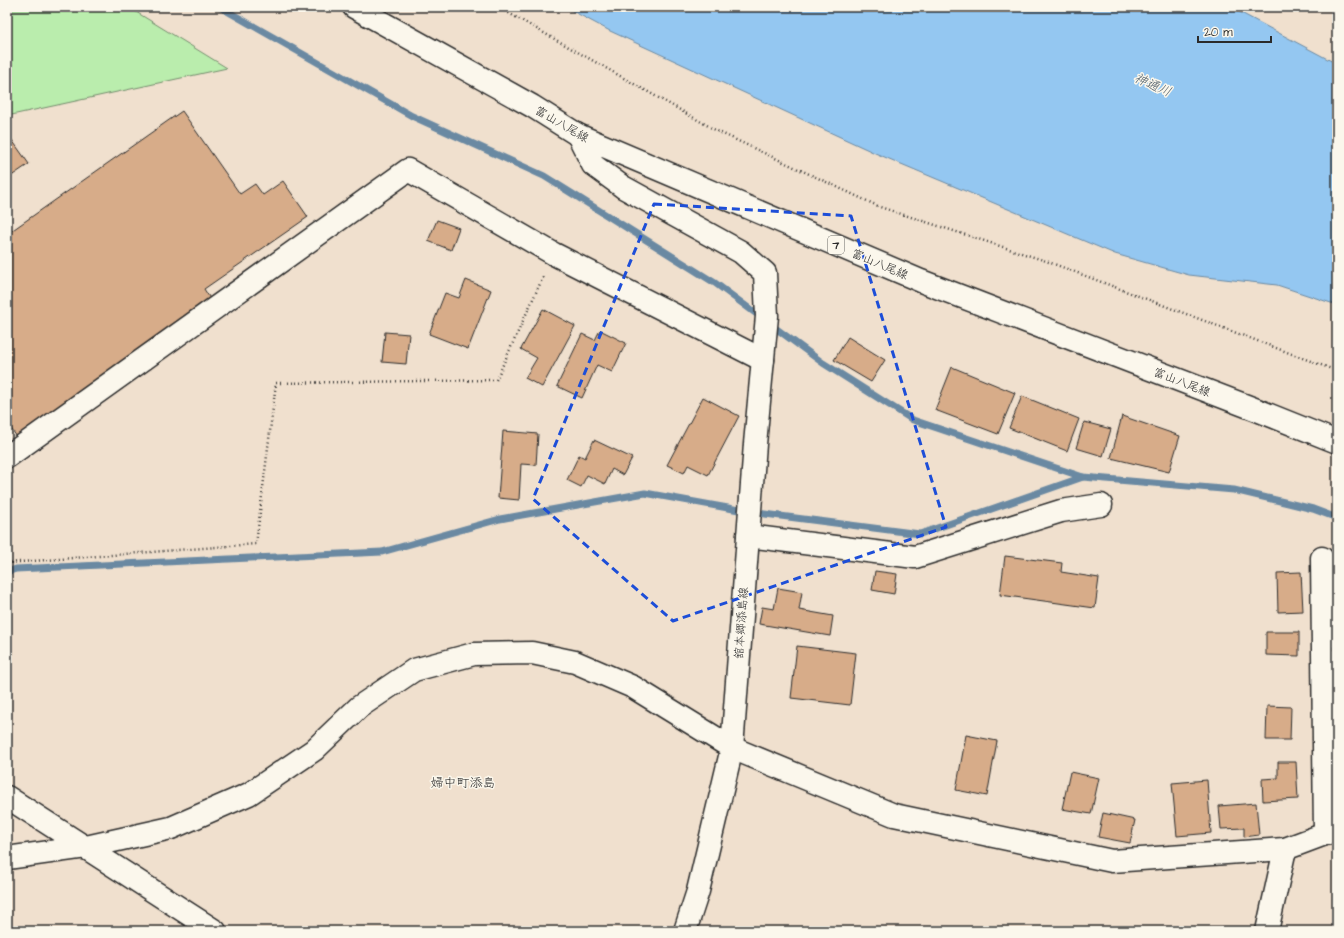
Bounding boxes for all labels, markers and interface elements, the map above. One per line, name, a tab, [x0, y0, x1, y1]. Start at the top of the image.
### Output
scale bar	[1198, 18, 1271, 44]
text: 20 m	[1204, 24, 1233, 41]
water label: 神通川	[1131, 69, 1174, 101]
street label: 富山八尾線	[532, 102, 592, 147]
road number: 7	[828, 236, 844, 254]
street label: 富山八尾線	[849, 245, 911, 284]
street label: 富山八尾線	[1151, 364, 1213, 401]
street label: 舘本郷添島線	[731, 587, 752, 660]
district label: 婦中町添島	[430, 774, 496, 792]

